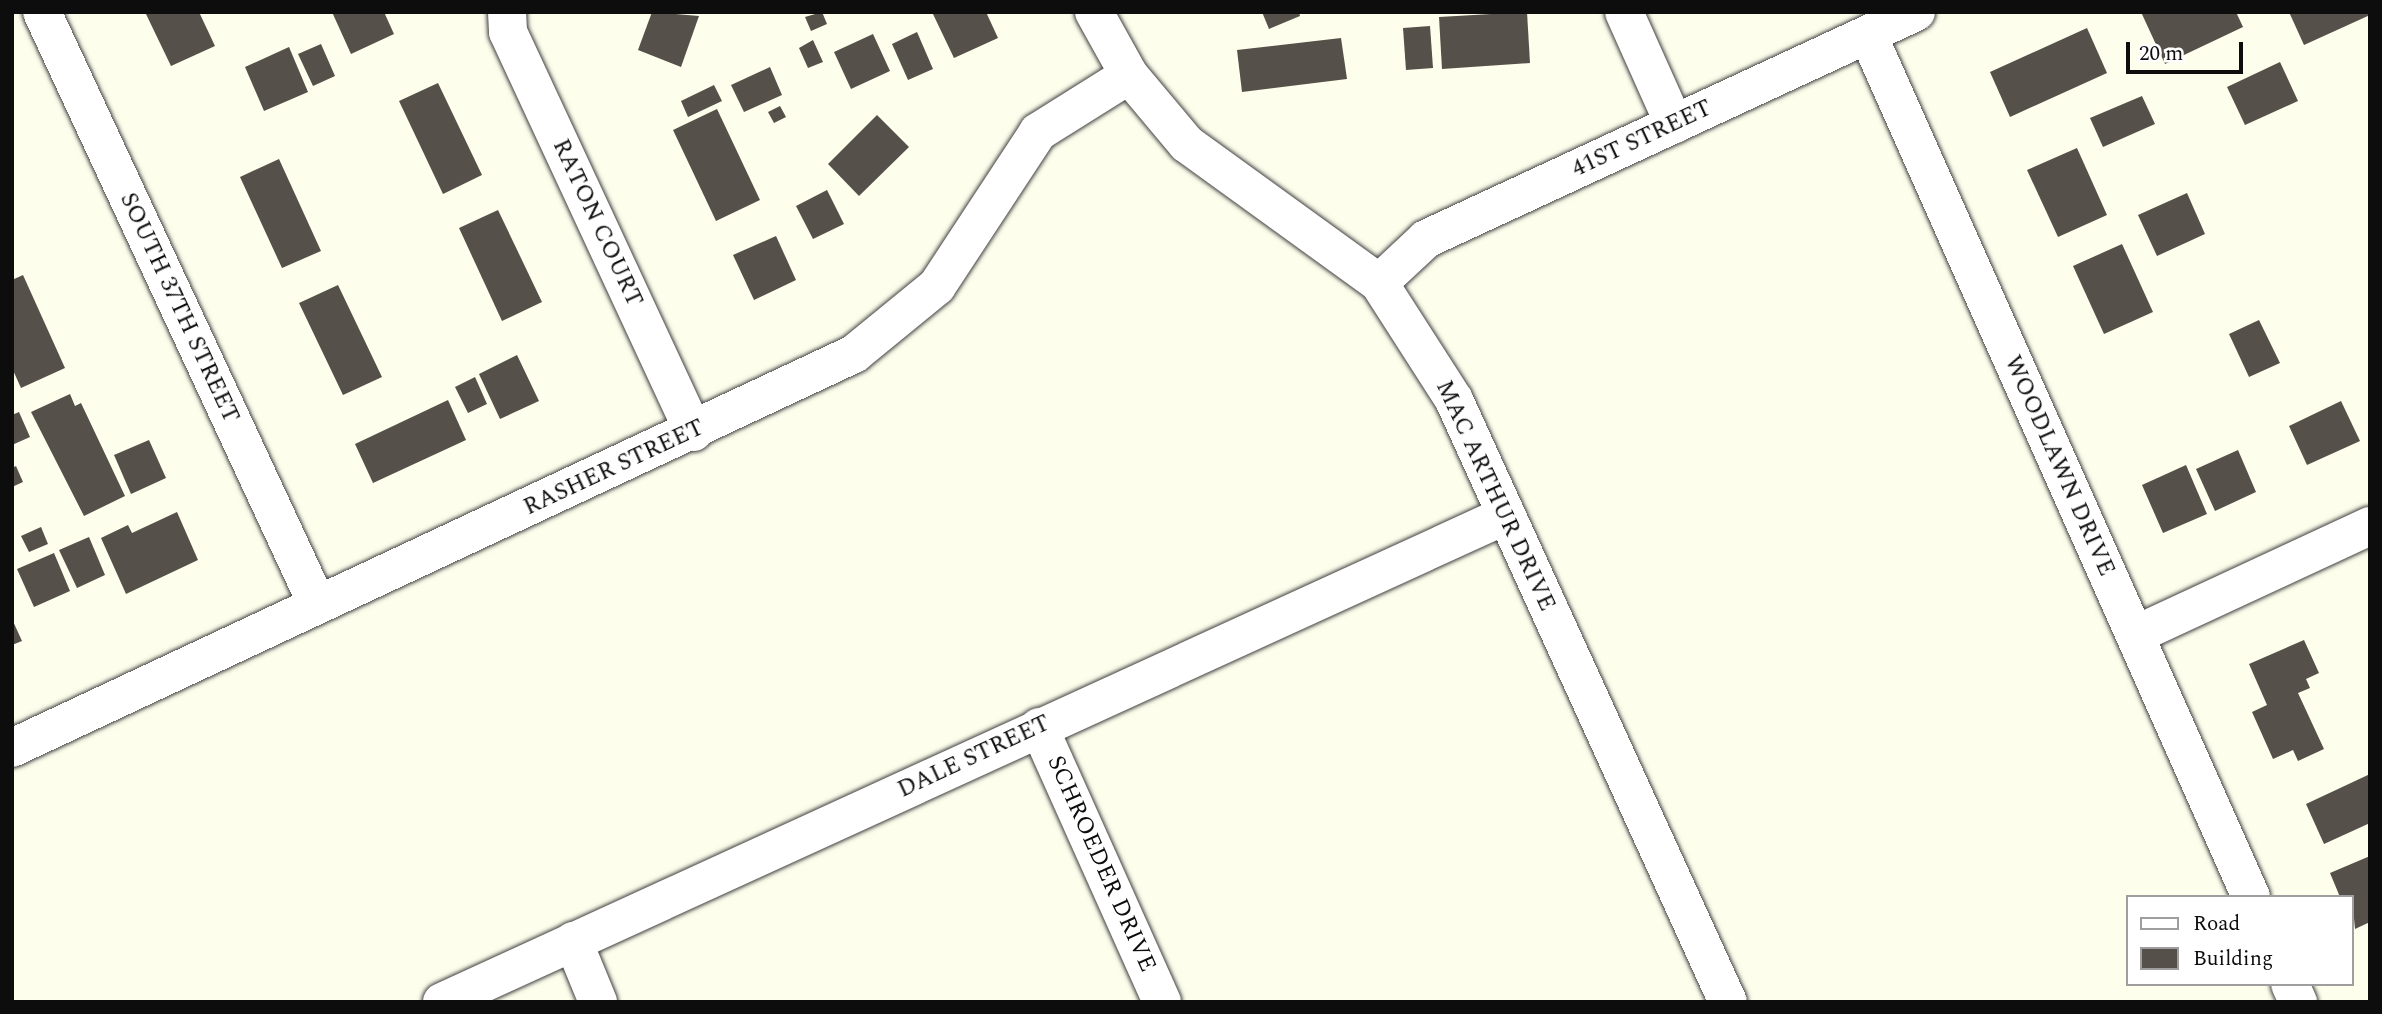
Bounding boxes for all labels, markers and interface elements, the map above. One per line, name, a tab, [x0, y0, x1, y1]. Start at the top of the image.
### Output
scale bar	[2130, 28, 2247, 72]
text: 20 m	[2139, 38, 2183, 70]
street label: 41ST STREET	[1567, 94, 1717, 184]
street label: RATON COURT	[546, 135, 648, 311]
street label: SOUTH 37TH STREET	[113, 188, 245, 428]
street label: WOODLAWN DRIVE	[1997, 351, 2121, 581]
street label: MAC ARTHUR DRIVE	[1429, 376, 1561, 616]
street label: RASHER STREET	[519, 414, 709, 522]
street label: DALE STREET	[893, 709, 1055, 805]
street label: SCHROEDER DRIVE	[1040, 751, 1162, 977]
legend	[2126, 895, 2354, 986]
text: Road	[2193, 908, 2240, 940]
text: Building	[2193, 943, 2273, 975]

